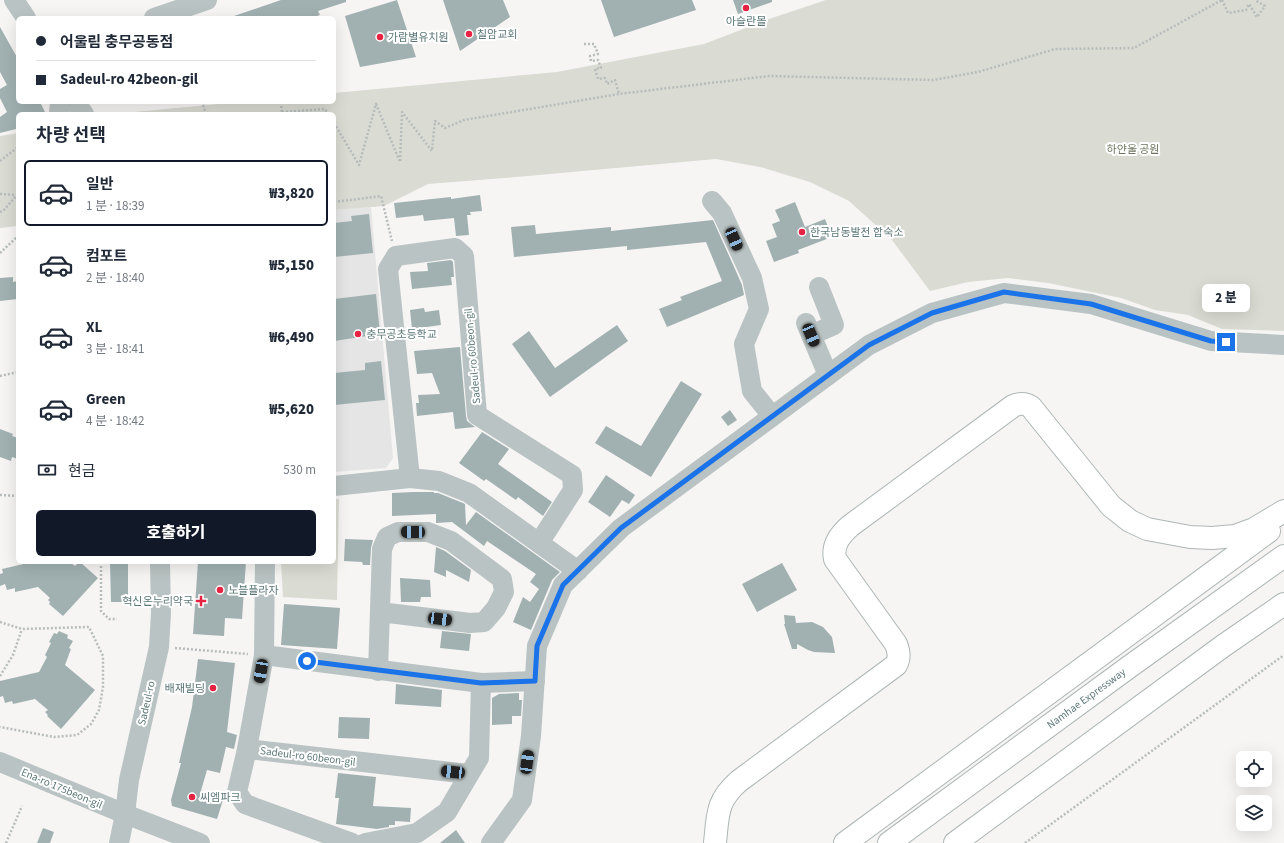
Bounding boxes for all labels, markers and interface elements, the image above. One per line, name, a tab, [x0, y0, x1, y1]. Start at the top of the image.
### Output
marker: 아슬란몰	[741, 3, 751, 13]
place label: 아슬란몰	[726, 14, 766, 29]
place label: 칠암교회	[477, 27, 517, 42]
marker: 칠암교회	[464, 29, 474, 39]
place label: 가람별유치원	[388, 30, 449, 45]
text: 어울림 충무공동점	[60, 32, 173, 53]
marker: 가람별유치원	[375, 32, 385, 42]
text: Sadeul-ro 42beon-gil	[60, 69, 198, 90]
text: 차량 선택	[36, 123, 106, 148]
park label: 하얀울 공원	[1107, 142, 1159, 157]
text: 일반	[86, 174, 114, 195]
icon: car	[38, 175, 74, 211]
text: ₩3,820	[269, 183, 314, 204]
text: 1 분 · 18:39	[86, 197, 145, 215]
place label: 한국남동발전 합숙소	[810, 225, 903, 240]
car	[724, 226, 744, 252]
marker: 한국남동발전 합숙소	[797, 227, 807, 237]
text: 컴포트	[86, 246, 127, 267]
icon: car	[38, 247, 74, 283]
text: ₩5,150	[269, 255, 314, 276]
text: 2 분 · 18:40	[86, 269, 145, 287]
callout: 2 분	[1202, 284, 1250, 312]
text: 2 분	[1215, 289, 1237, 307]
street label: Sadeul-ro 60beon-gil	[461, 307, 484, 404]
text: XL	[86, 317, 102, 338]
icon: car	[38, 319, 74, 355]
car	[801, 322, 821, 348]
text: ₩6,490	[269, 327, 314, 348]
place label: 충무공초등학교	[366, 327, 437, 342]
marker: 충무공초등학교	[353, 329, 363, 339]
route end	[1217, 333, 1235, 351]
text: 3 분 · 18:41	[86, 340, 145, 358]
text: Green	[86, 389, 126, 410]
icon: car	[38, 391, 74, 427]
text: ₩5,620	[269, 399, 314, 420]
text: 4 분 · 18:42	[86, 412, 145, 430]
icon: cash	[36, 459, 58, 481]
text: 현금	[68, 461, 96, 482]
text: 530 m	[283, 461, 316, 479]
button: 호출하기	[36, 510, 316, 556]
car	[401, 526, 425, 538]
place label: 노블플라자	[228, 583, 279, 598]
marker: 노블플라자	[215, 585, 225, 595]
place label: 혁신온누리약국	[122, 594, 193, 609]
marker: 혁신온누리약국	[196, 596, 206, 606]
car	[427, 612, 453, 626]
route start	[298, 652, 316, 670]
car	[253, 658, 269, 684]
street label: Namhae Expressway	[1044, 665, 1129, 732]
street label: Sadeul-ro	[134, 680, 159, 727]
place label: 배재빌딩	[165, 681, 205, 696]
marker: 배재빌딩	[208, 683, 218, 693]
street label: Sadeul-ro 60beon-gil	[259, 743, 357, 770]
car	[519, 749, 535, 775]
map controls	[1236, 751, 1272, 831]
button: locate	[1236, 751, 1272, 787]
street label: Ena-ro 175beon-gil	[19, 765, 105, 812]
car	[440, 765, 466, 779]
place label: 씨엠파크	[200, 790, 240, 805]
marker: 씨엠파크	[187, 792, 197, 802]
button: layers	[1236, 795, 1272, 831]

